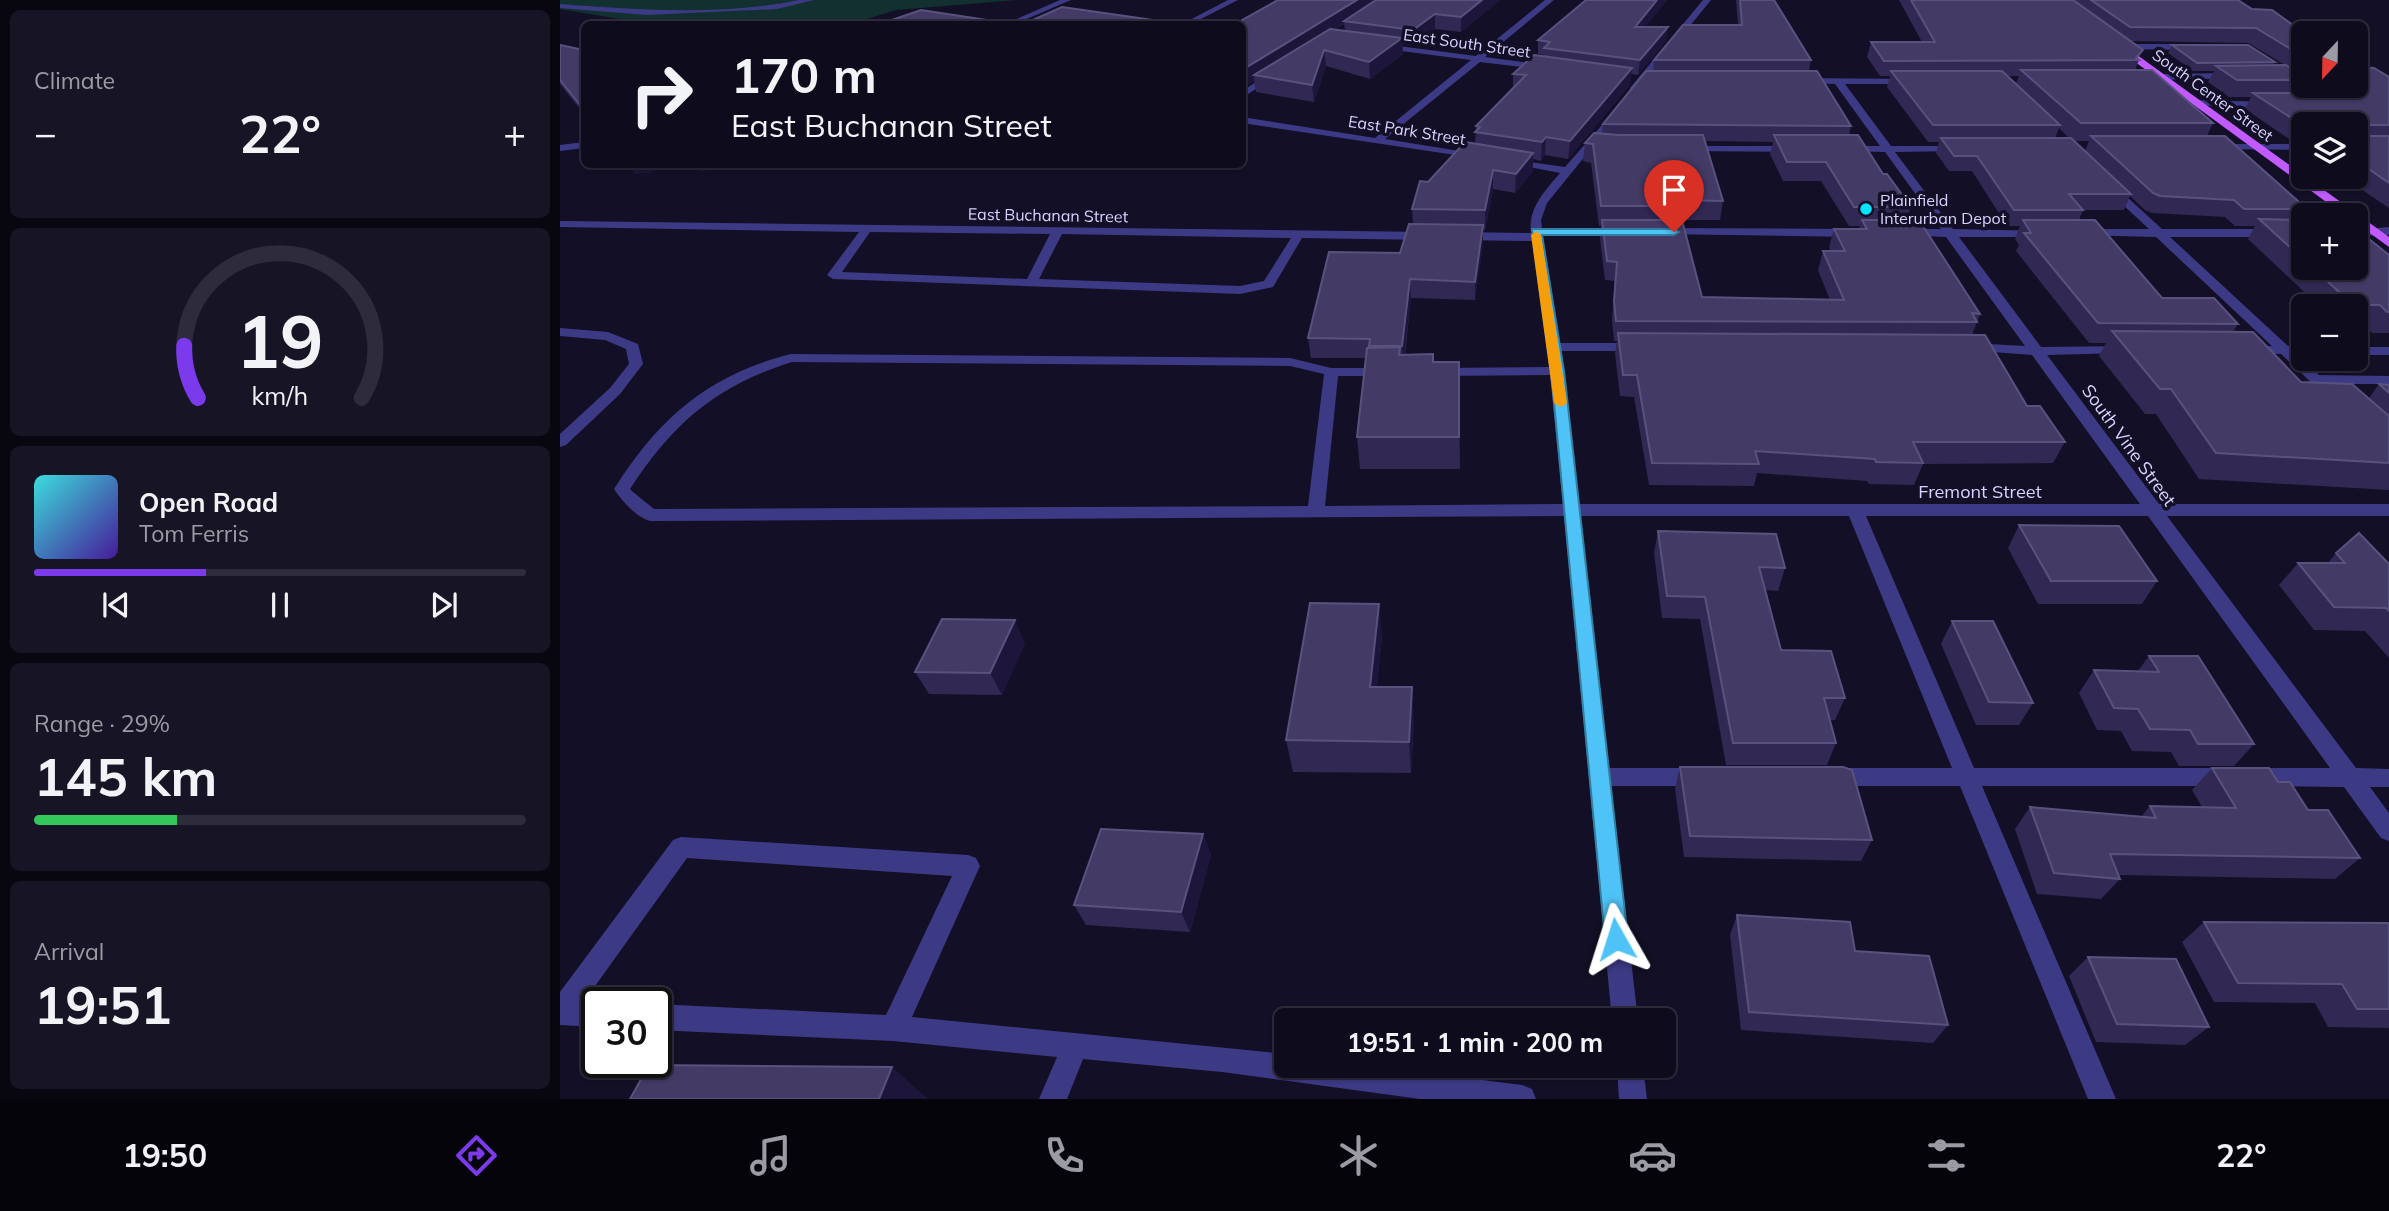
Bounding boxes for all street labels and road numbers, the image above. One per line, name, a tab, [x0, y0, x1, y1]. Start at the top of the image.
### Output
street label: East South Street	[1402, 24, 1532, 62]
street label: South Center Street	[2149, 44, 2278, 146]
street label: East Park Street	[1347, 111, 1468, 149]
street label: East Buchanan Street	[968, 204, 1129, 226]
street label: South Vine Street	[2077, 380, 2181, 510]
street label: Fremont Street	[1918, 480, 2042, 503]

